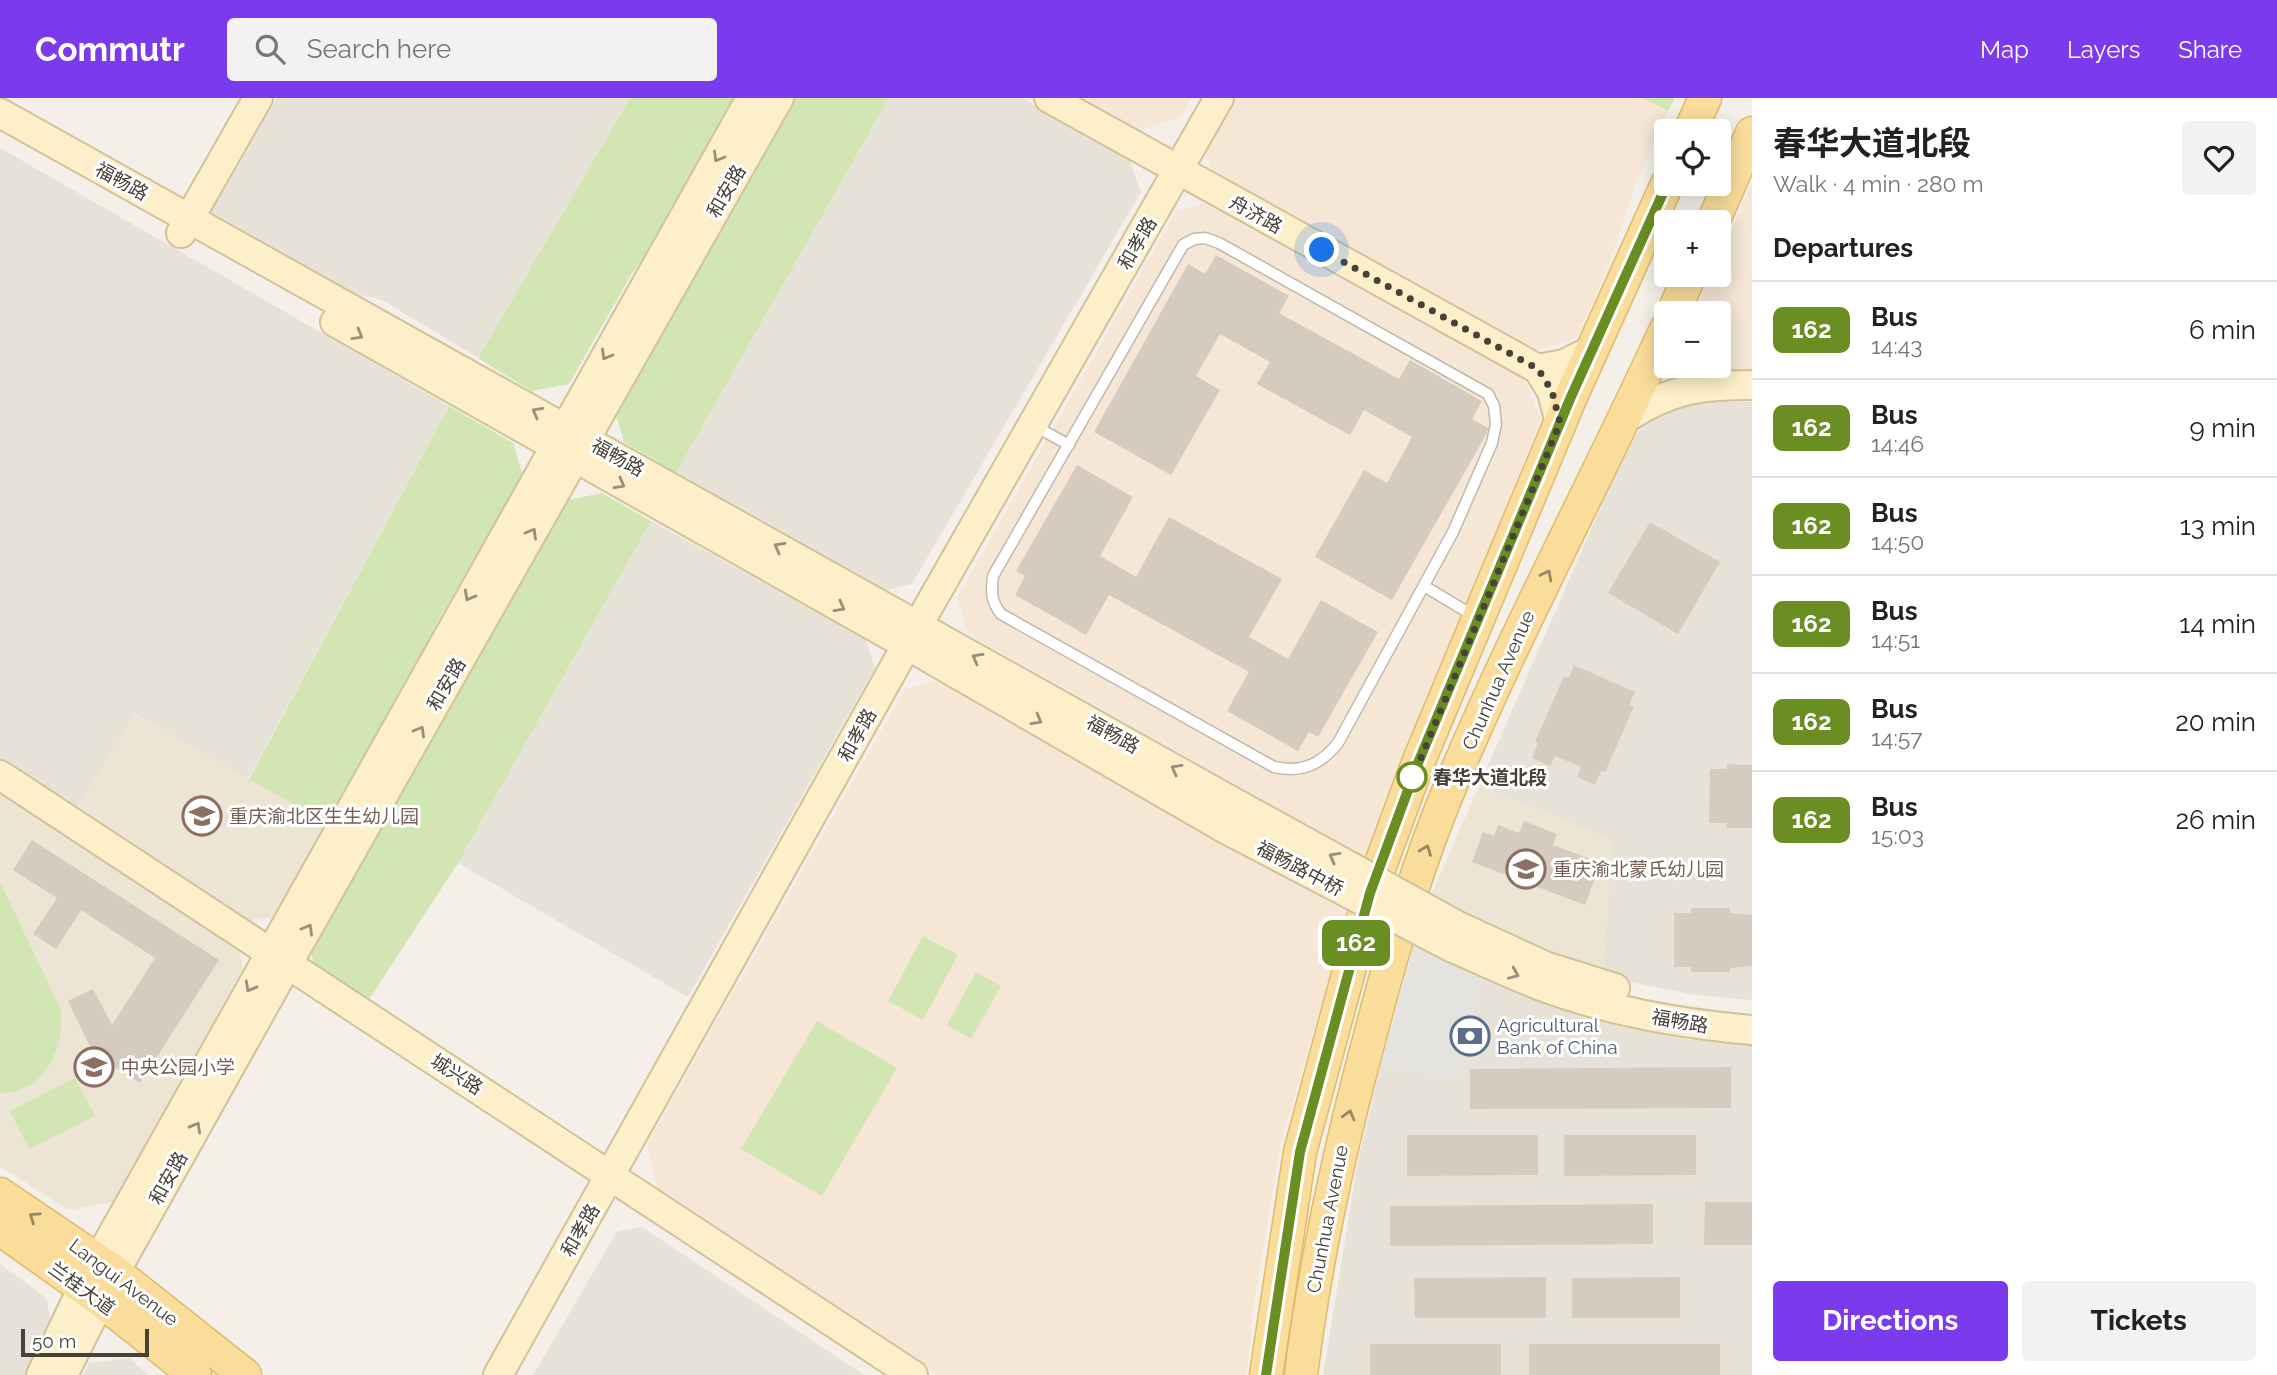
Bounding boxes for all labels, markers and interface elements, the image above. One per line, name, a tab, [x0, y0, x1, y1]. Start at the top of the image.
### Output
search box	[227, 18, 717, 81]
text: Commutr	[35, 30, 185, 69]
icon: search	[251, 30, 289, 68]
text: Search here	[307, 34, 451, 64]
text: Map	[1980, 35, 2029, 64]
text: Layers	[2067, 35, 2140, 64]
text: Share	[2178, 35, 2242, 64]
map controls	[1654, 119, 1731, 378]
button: locate	[1654, 119, 1731, 196]
button: heart	[2182, 121, 2256, 195]
text: 春华大道北段	[1773, 124, 1971, 163]
one-way arrow	[713, 150, 726, 163]
street label: 福畅路	[92, 158, 152, 204]
street label: 和安路	[702, 161, 750, 221]
text: Walk · 4 min · 280 m	[1773, 170, 1984, 197]
street label: 舟济路	[1226, 191, 1286, 237]
button: +	[1654, 210, 1731, 287]
street label: 和孝路	[1113, 213, 1161, 273]
your location	[1304, 232, 1339, 267]
text: Departures	[1773, 233, 1913, 263]
button: −	[1654, 301, 1731, 378]
text: Bus	[1871, 302, 1918, 332]
text: 162	[1792, 315, 1831, 344]
text: 6 min	[2189, 315, 2256, 345]
one-way arrow	[351, 327, 364, 340]
text: 14:43	[1871, 332, 1923, 359]
one-way arrow	[601, 348, 614, 361]
text: Bus	[1871, 400, 1918, 430]
one-way arrow	[532, 407, 544, 420]
text: 162	[1792, 413, 1831, 442]
text: 9 min	[2189, 413, 2256, 443]
text: 14:46	[1871, 430, 1924, 457]
street label: 福畅路	[588, 434, 648, 480]
one-way arrow	[613, 476, 625, 489]
text: Bus	[1871, 498, 1918, 528]
text: 162	[1792, 511, 1831, 540]
text: 13 min	[2180, 511, 2256, 541]
one-way arrow	[524, 527, 537, 540]
text: 14:50	[1871, 528, 1924, 555]
one-way arrow	[773, 542, 786, 555]
one-way arrow	[1539, 570, 1553, 582]
one-way arrow	[464, 589, 477, 601]
text: Bus	[1871, 596, 1918, 626]
one-way arrow	[832, 599, 845, 612]
street label: Chunhua Avenue	[1457, 607, 1539, 753]
text: 162	[1792, 609, 1831, 638]
text: 14 min	[2179, 609, 2256, 639]
text: 14:51	[1871, 626, 1920, 653]
one-way arrow	[972, 653, 984, 666]
street label: 和安路	[422, 654, 470, 714]
text: Bus	[1871, 694, 1918, 724]
street label: 和孝路	[834, 705, 880, 765]
text: 162	[1792, 707, 1831, 736]
text: 20 min	[2175, 707, 2256, 737]
street label: 福畅路	[1083, 711, 1143, 757]
one-way arrow	[1030, 712, 1042, 725]
text: 14:57	[1871, 724, 1923, 751]
one-way arrow	[412, 725, 425, 738]
marker: 春华大道北段	[1397, 762, 1427, 792]
one-way arrow	[1170, 764, 1183, 777]
place label: 春华大道北段	[1433, 766, 1547, 788]
text: Bus	[1871, 792, 1918, 822]
school or university icon: 重庆渝北区生生幼儿园	[181, 795, 223, 837]
place label: 重庆渝北区生生幼儿园	[229, 805, 419, 827]
text: 162	[1792, 805, 1831, 834]
text: 26 min	[2175, 805, 2256, 835]
text: 15:03	[1871, 822, 1924, 849]
street label: 福畅路中桥	[1253, 836, 1347, 900]
one-way arrow	[1418, 845, 1432, 857]
school or university icon: 重庆渝北蒙氏幼儿园	[1505, 848, 1547, 890]
one-way arrow	[1329, 852, 1341, 865]
place label: 重庆渝北蒙氏幼儿园	[1553, 858, 1724, 880]
line badge: 162	[1316, 920, 1396, 966]
one-way arrow	[300, 923, 313, 936]
text: 162	[1336, 928, 1376, 957]
one-way arrow	[1507, 966, 1519, 980]
one-way arrow	[245, 979, 258, 992]
street label: 福畅路	[1650, 1005, 1710, 1037]
place label: Agricultural Bank of China	[1497, 1014, 1618, 1058]
bank icon: Agricultural Bank of China	[1449, 1015, 1491, 1057]
school or university icon: 中央公园小学	[73, 1046, 115, 1088]
street label: 城兴路	[427, 1049, 487, 1099]
place label: 中央公园小学	[121, 1056, 235, 1078]
one-way arrow	[1341, 1110, 1355, 1122]
one-way arrow	[188, 1122, 201, 1134]
street label: Chunhua Avenue	[1302, 1143, 1352, 1295]
street label: 和安路	[145, 1148, 191, 1208]
street label: 和孝路	[556, 1200, 604, 1260]
one-way arrow	[29, 1213, 42, 1225]
street label: Langui Avenue	[65, 1234, 183, 1330]
street label: 兰桂大道	[45, 1257, 119, 1319]
button: Directions	[1773, 1281, 2008, 1361]
button: Tickets	[2022, 1281, 2256, 1361]
scale bar	[21, 1326, 149, 1358]
text: 50 m	[32, 1330, 76, 1352]

